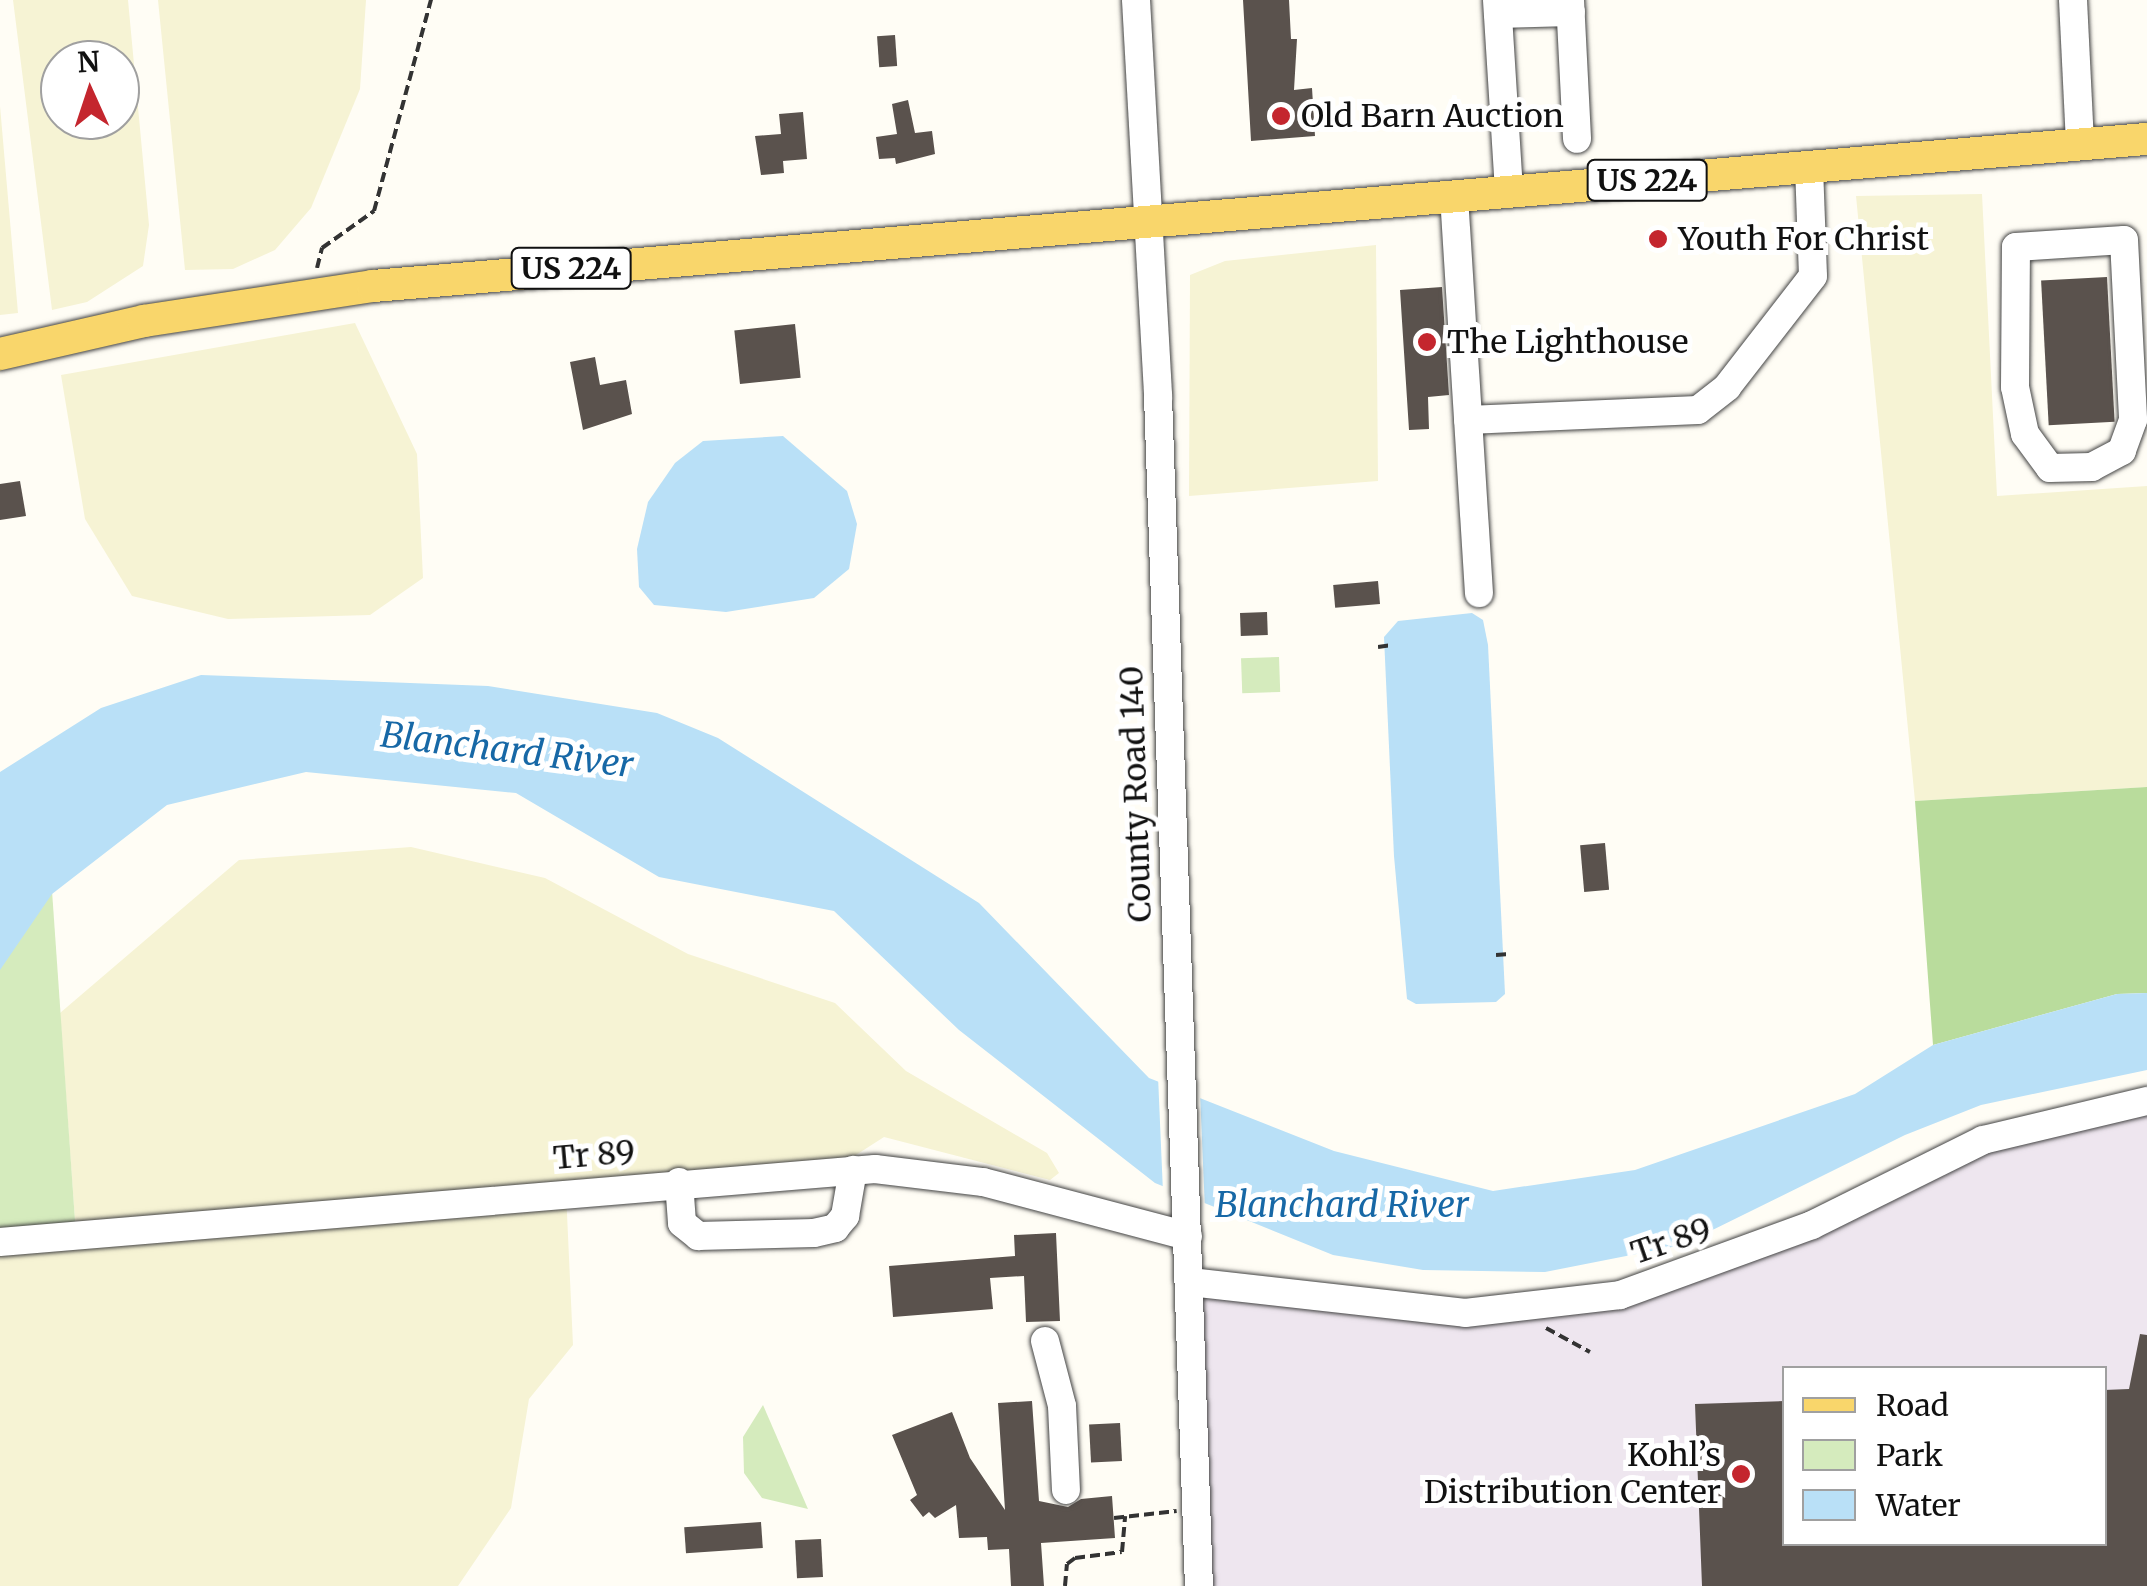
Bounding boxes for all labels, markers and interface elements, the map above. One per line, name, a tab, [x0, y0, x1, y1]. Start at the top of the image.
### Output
north arrow	[40, 40, 140, 140]
text: N	[77, 43, 101, 81]
place label: Old Barn Auction	[1301, 97, 1564, 135]
marker: Old Barn Auction	[1270, 105, 1292, 127]
road number: US 224	[1584, 155, 1710, 205]
place label: Youth For Christ	[1678, 220, 1929, 258]
marker: Youth For Christ	[1647, 228, 1669, 250]
road number: US 224	[508, 243, 634, 293]
place label: The Lighthouse	[1447, 323, 1688, 361]
marker: The Lighthouse	[1416, 331, 1438, 353]
street label: County Road 140	[1112, 665, 1160, 923]
water label: Blanchard River	[379, 714, 635, 786]
street label: Tr 89	[551, 1132, 637, 1178]
water label: Blanchard River	[1215, 1184, 1469, 1226]
street label: Tr 89	[1626, 1209, 1716, 1273]
legend	[1782, 1366, 2107, 1546]
text: Road	[1876, 1386, 1949, 1424]
text: Park	[1876, 1436, 1943, 1474]
place label: Kohl’s Distribution Center	[1424, 1437, 1721, 1512]
marker: Kohl’s Distribution Center	[1730, 1463, 1752, 1485]
text: Water	[1876, 1486, 1961, 1524]

